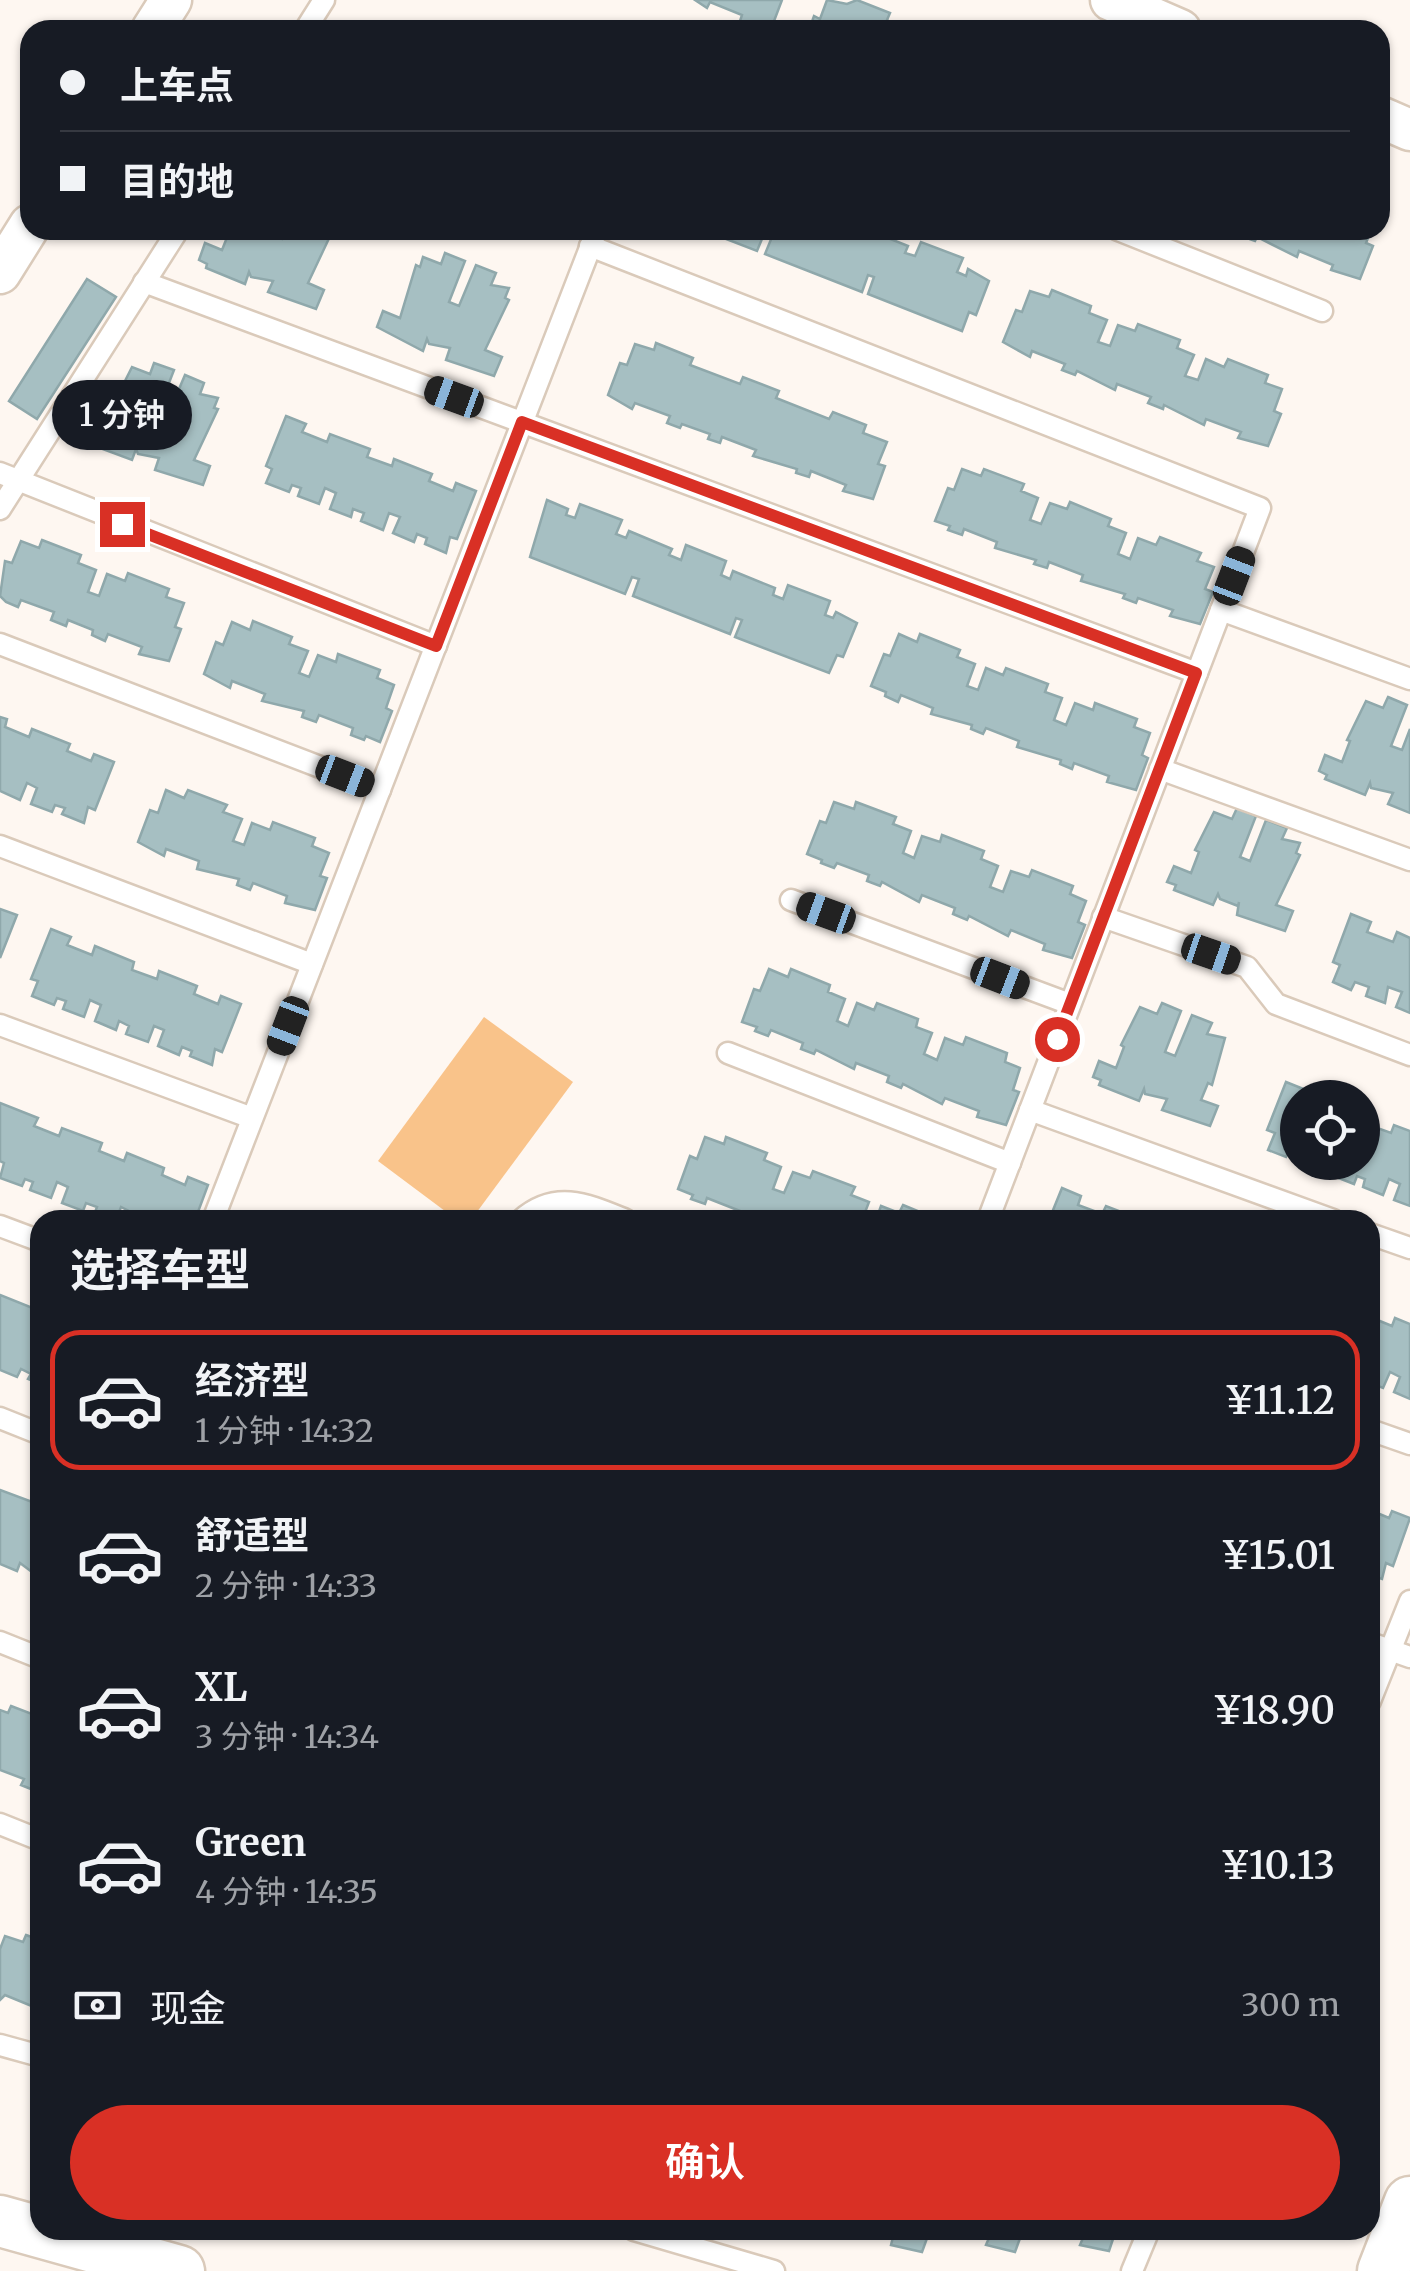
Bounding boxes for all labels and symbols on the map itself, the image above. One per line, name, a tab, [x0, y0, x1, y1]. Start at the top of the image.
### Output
car	[421, 373, 487, 421]
callout: 1 分钟	[52, 379, 192, 449]
route end	[100, 502, 145, 547]
car	[1209, 543, 1259, 609]
car	[312, 751, 378, 801]
car	[793, 889, 859, 937]
car	[1178, 930, 1244, 978]
car	[967, 953, 1033, 1003]
car	[263, 993, 313, 1059]
route start	[1035, 1017, 1080, 1062]

